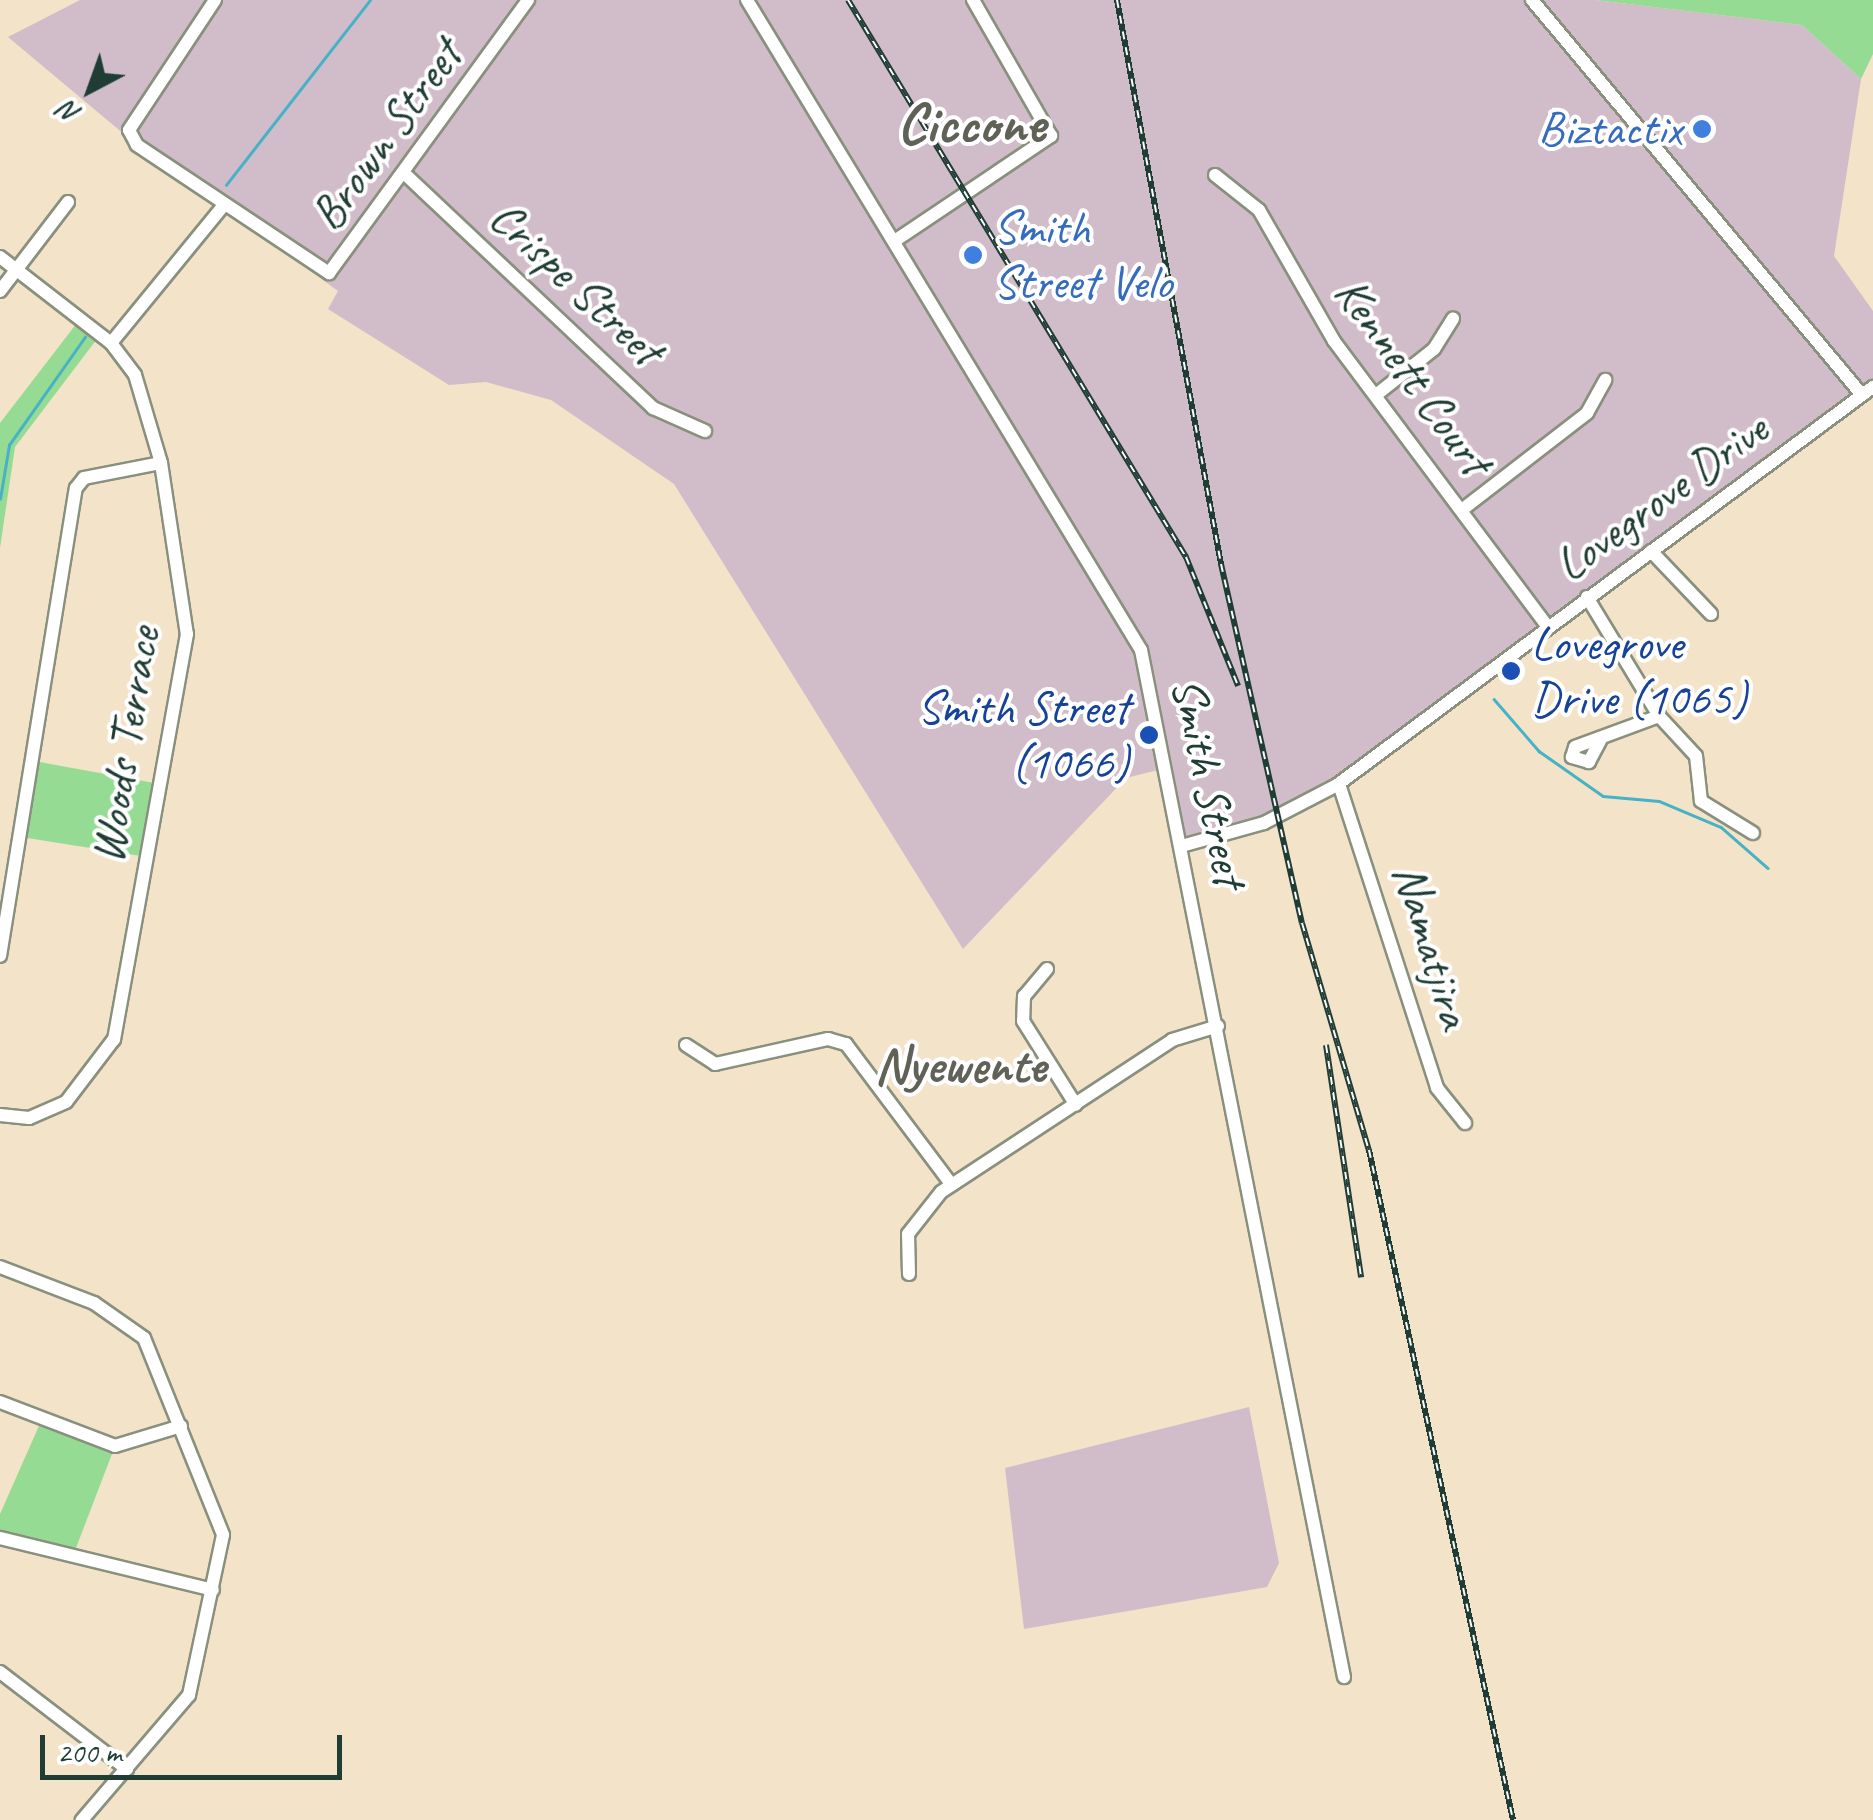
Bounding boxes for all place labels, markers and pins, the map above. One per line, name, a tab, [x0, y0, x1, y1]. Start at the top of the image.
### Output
place label: Biztactix	[1538, 100, 1682, 158]
marker: Biztactix	[1691, 118, 1713, 140]
place label: Smith Street Velo	[993, 198, 1172, 311]
marker: Smith Street Velo	[962, 244, 984, 266]
place label: Lovegrove Drive (1065)	[1531, 614, 1747, 727]
marker: Lovegrove Drive (1065)	[1500, 660, 1522, 682]
place label: Smith Street (1066)	[916, 678, 1129, 791]
marker: Smith Street (1066)	[1138, 724, 1160, 746]

